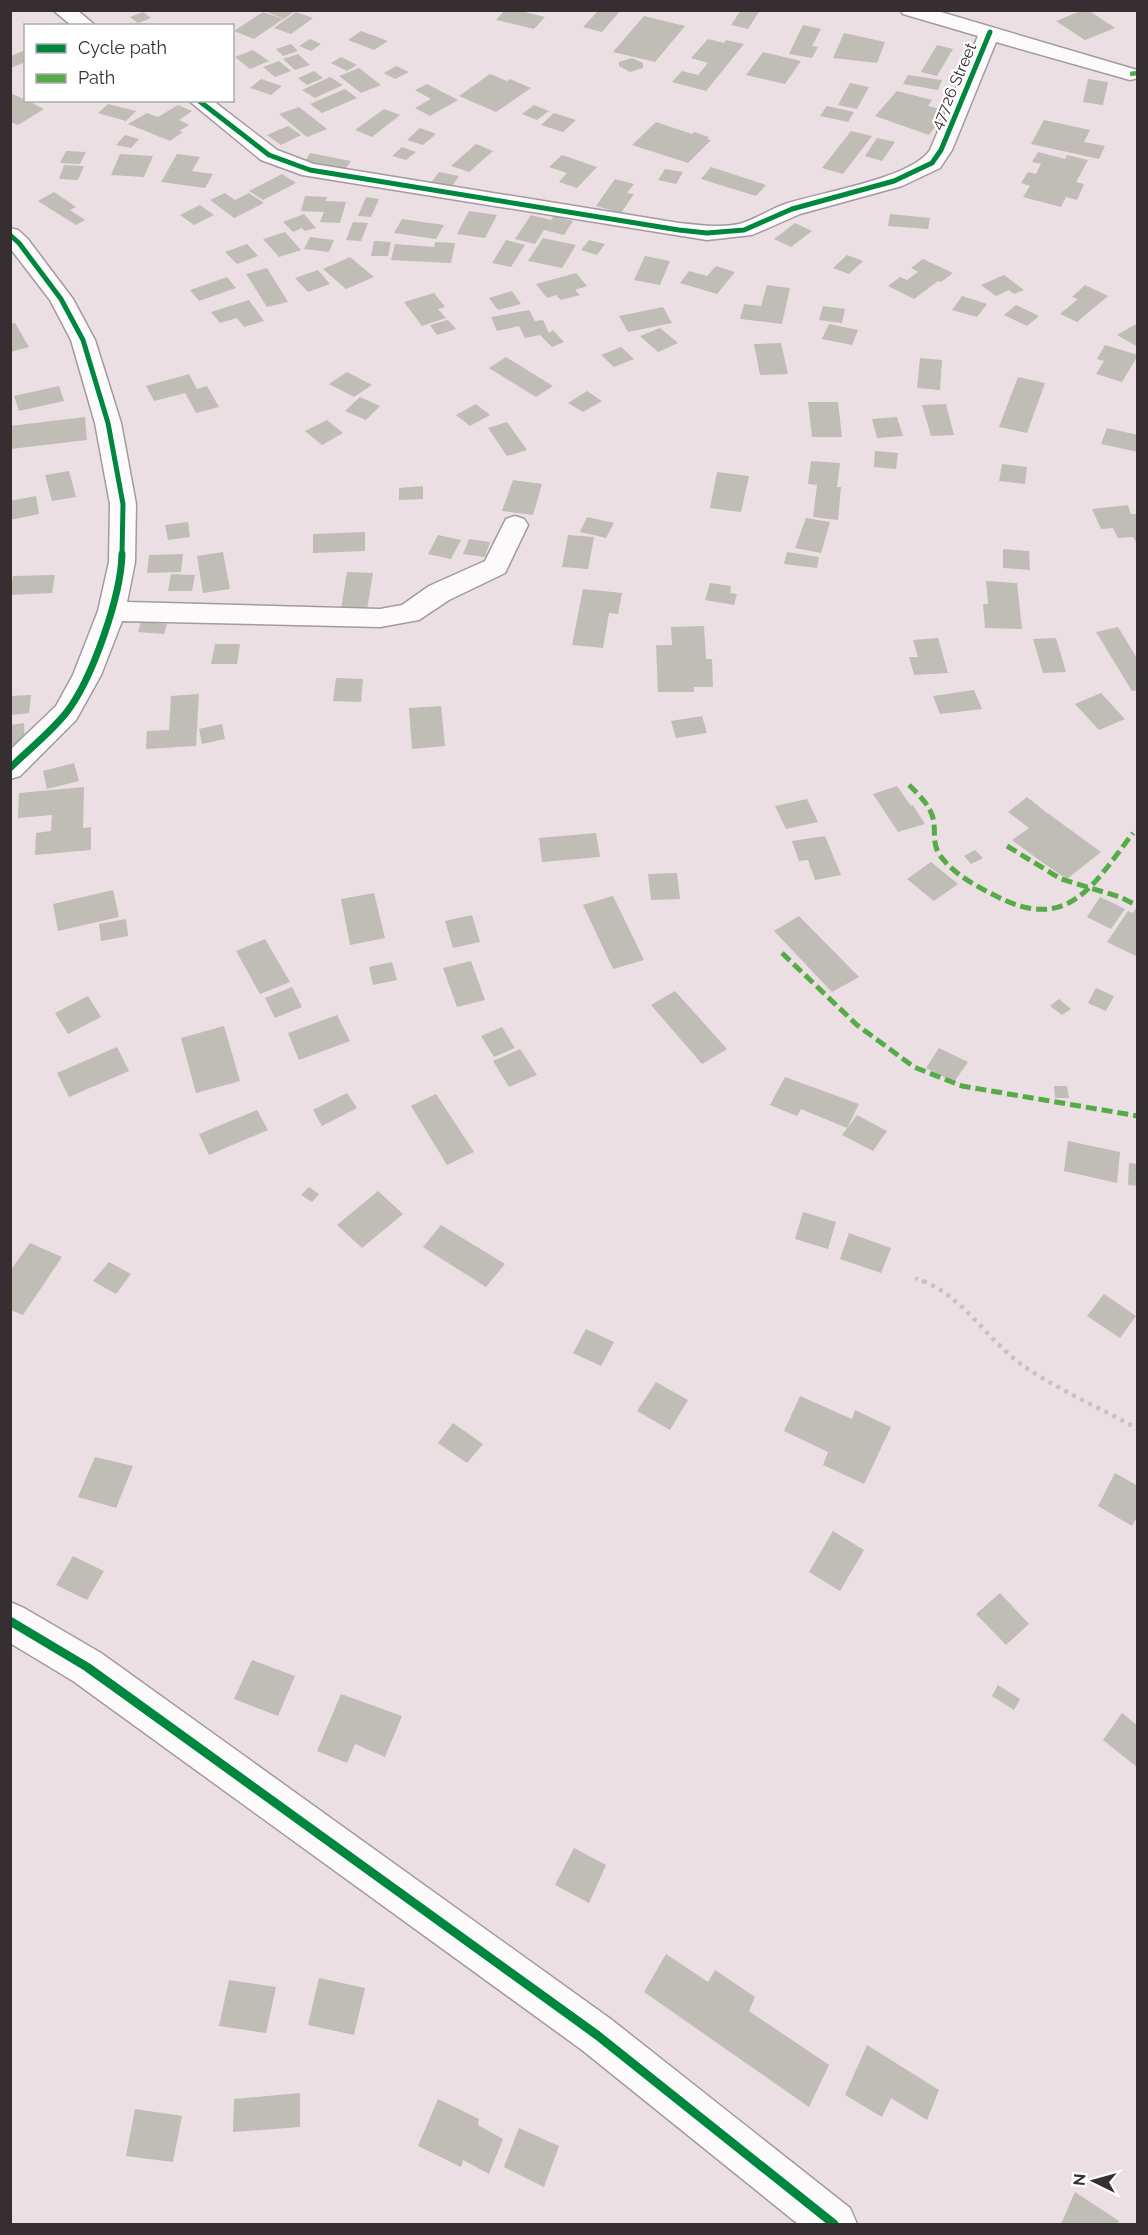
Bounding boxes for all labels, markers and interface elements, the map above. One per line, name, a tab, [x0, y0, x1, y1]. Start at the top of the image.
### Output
legend	[24, 24, 234, 102]
text: Cycle path	[78, 37, 167, 58]
street label: 47726 Street	[927, 39, 980, 132]
text: Path	[78, 67, 115, 88]
north arrow	[1064, 2151, 1124, 2211]
text: N	[1070, 2173, 1090, 2187]

